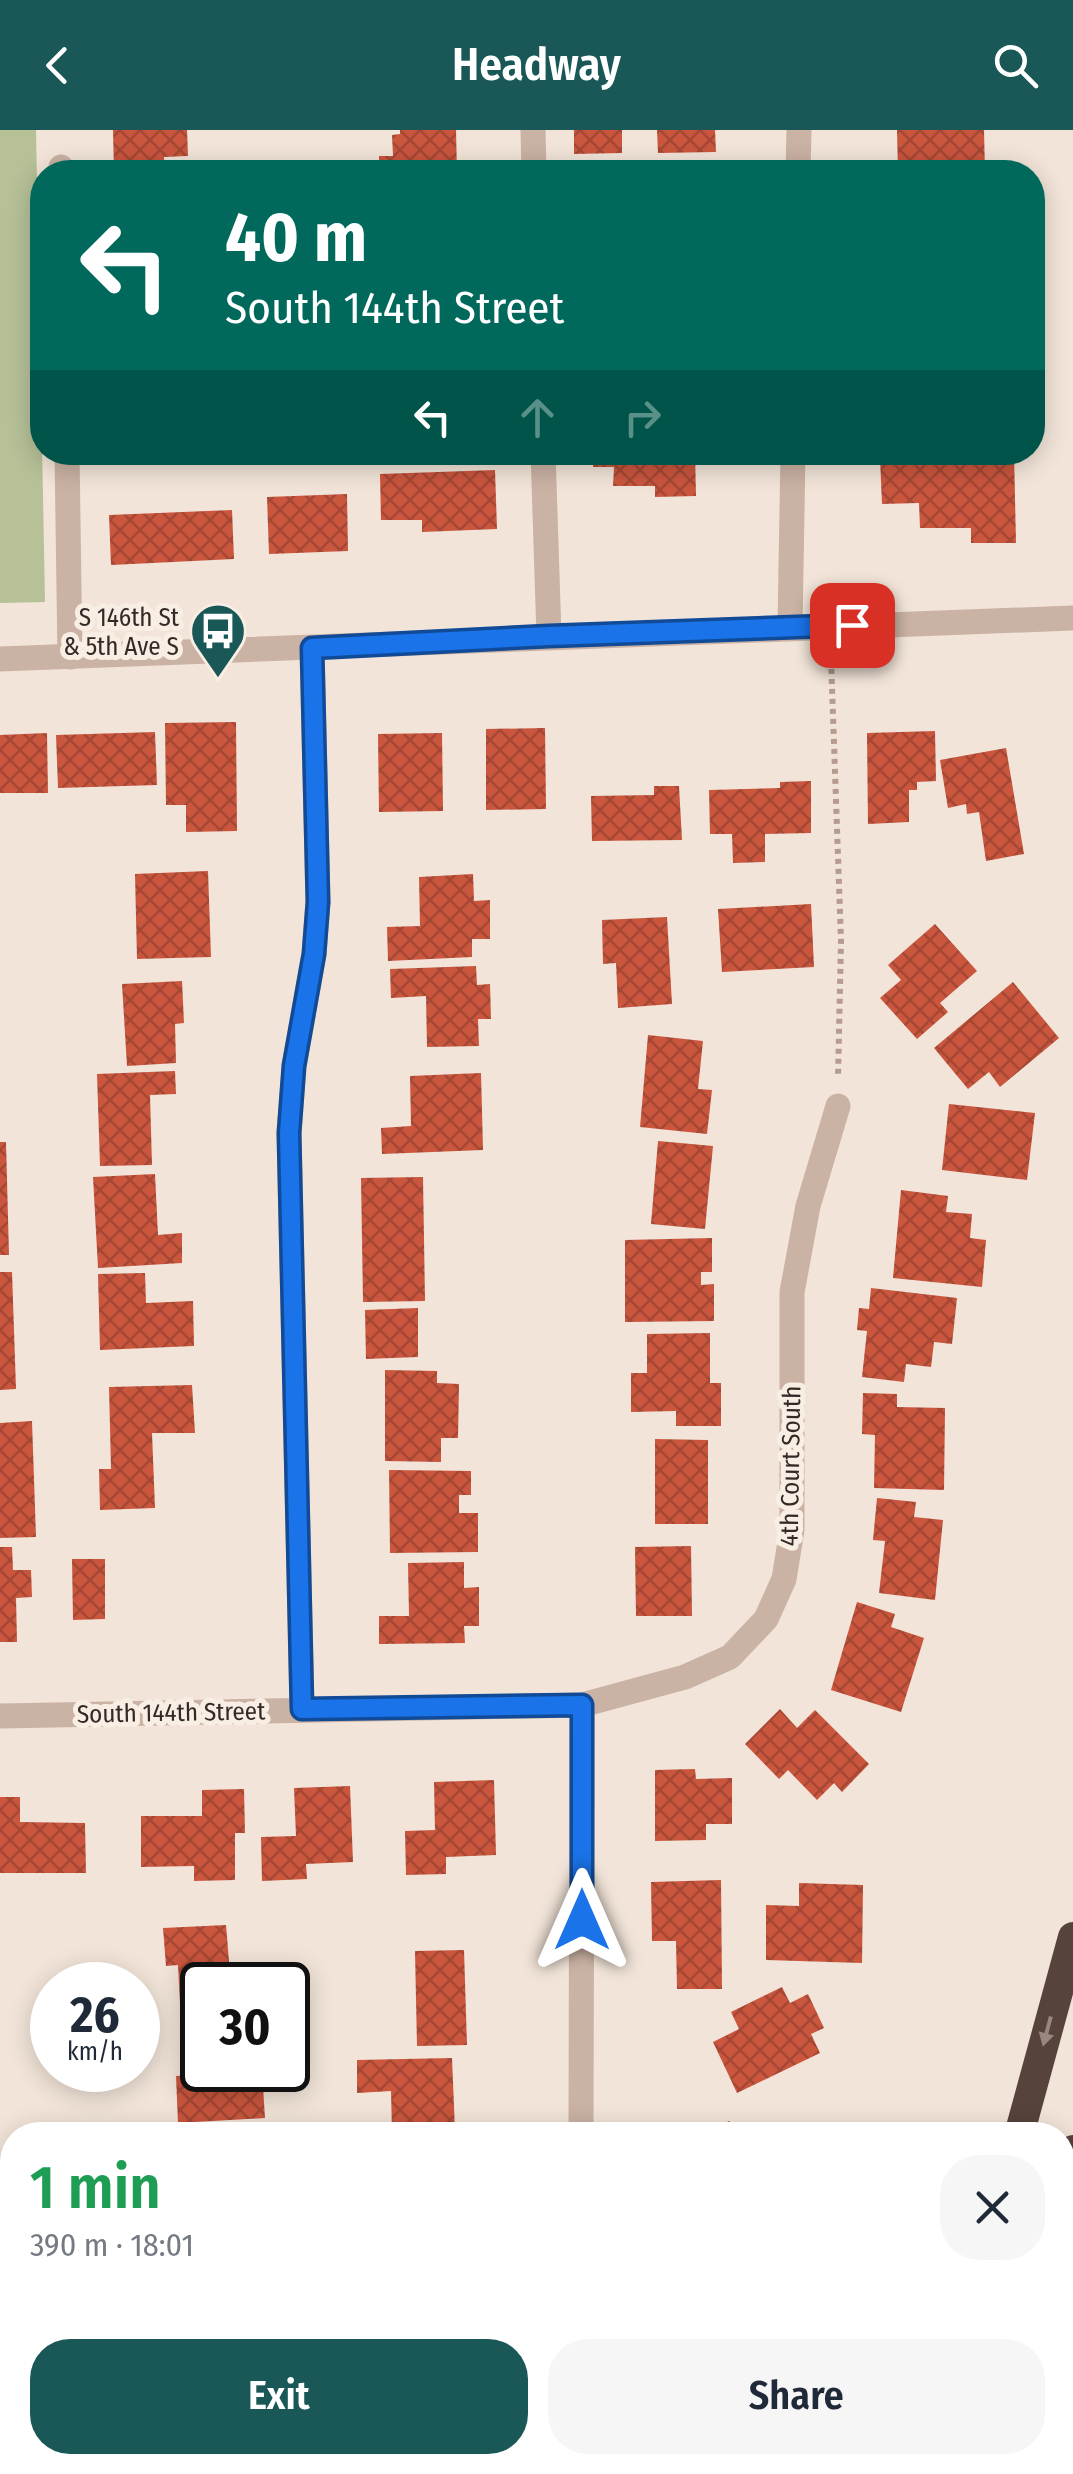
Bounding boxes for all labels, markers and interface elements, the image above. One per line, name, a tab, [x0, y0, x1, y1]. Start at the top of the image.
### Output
icon: back	[30, 38, 85, 93]
text: Headway	[452, 38, 621, 92]
icon: search	[988, 38, 1043, 93]
text: 40 m	[225, 196, 367, 280]
icon: left	[60, 200, 190, 330]
text: South 144th Street	[225, 281, 564, 335]
icon: left	[405, 390, 460, 445]
icon: ahead	[510, 390, 565, 445]
icon: right	[615, 390, 670, 445]
pin	[810, 583, 895, 668]
icon: arrive	[825, 598, 880, 653]
bus stop icon: S 146th St & 5th Ave S	[188, 601, 248, 680]
place label: S 146th St & 5th Ave S	[63, 603, 180, 662]
street label: 4th Court South	[775, 1386, 807, 1547]
street label: South 144th Street	[77, 1696, 266, 1730]
position arrow	[530, 1868, 634, 1972]
speed limit sign: 30	[180, 1962, 310, 2092]
text: 26	[70, 1985, 120, 2045]
one-way arrow	[1039, 2015, 1055, 2046]
text: km/h	[67, 2037, 123, 2067]
text: 1 min	[30, 2152, 161, 2224]
button: close	[940, 2155, 1045, 2260]
text: 390 m · 18:01	[30, 2226, 194, 2264]
button: Exit	[30, 2339, 528, 2454]
button: Share	[548, 2339, 1045, 2454]

